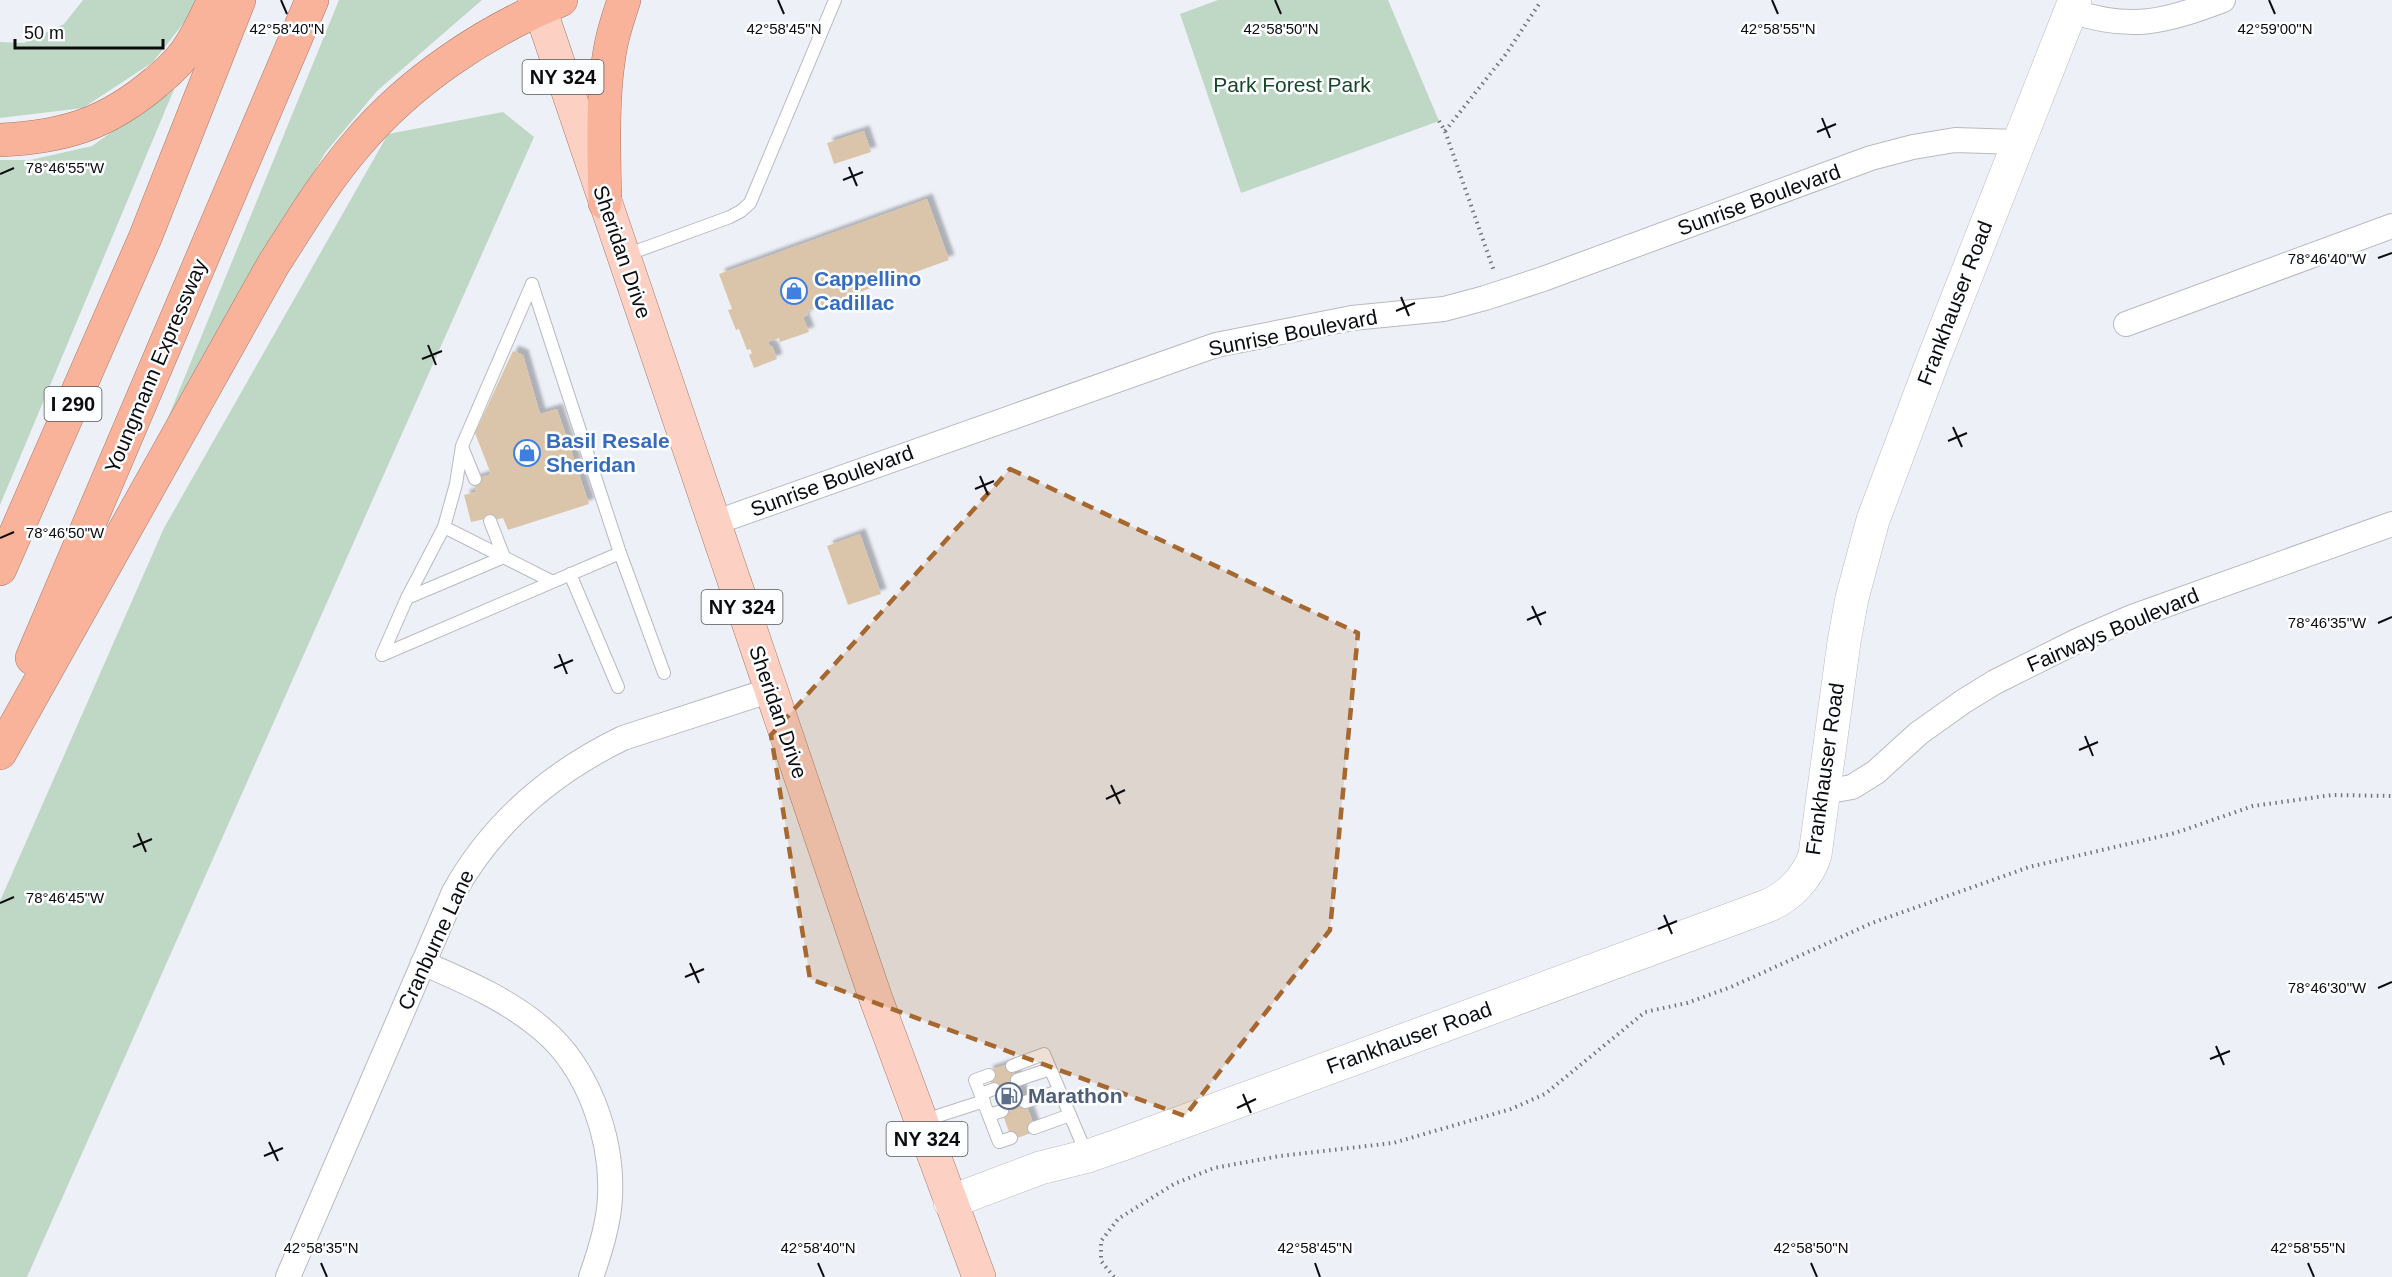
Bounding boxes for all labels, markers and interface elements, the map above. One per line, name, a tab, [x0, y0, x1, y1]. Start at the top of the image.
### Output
scale bar	[15, 12, 164, 50]
text: 42°58'40"N	[249, 20, 325, 37]
text: 42°58'45"N	[746, 20, 822, 37]
text: 42°58'50"N	[1243, 20, 1319, 37]
text: 42°58'55"N	[1740, 20, 1816, 37]
text: 42°59'00"N	[2237, 20, 2313, 37]
text: 50 m	[24, 23, 64, 43]
road number: NY 324	[522, 60, 604, 94]
park label: Park Forest Park	[1213, 73, 1371, 96]
text: 78°46'55"W	[26, 159, 105, 176]
street label: Sunrise Boulevard	[1674, 159, 1843, 240]
street label: Sheridan Drive	[589, 182, 656, 321]
street label: Frankhauser Road	[1913, 218, 1996, 388]
text: 78°46'40"W	[2288, 250, 2367, 267]
street label: Youngmann Expressway	[100, 255, 211, 476]
place label: Cappellino Cadillac	[814, 267, 921, 314]
shop icon: Cappellino Cadillac	[779, 276, 809, 306]
street label: Sunrise Boulevard	[1206, 305, 1379, 360]
road number: I 290	[44, 387, 101, 421]
place label: Basil Resale Sheridan	[546, 429, 670, 476]
shop icon: Basil Resale Sheridan	[512, 438, 542, 468]
street label: Sunrise Boulevard	[747, 440, 916, 521]
text: 78°46'50"W	[26, 524, 105, 541]
street label: Fairways Boulevard	[2023, 583, 2202, 676]
road number: NY 324	[702, 590, 783, 624]
text: 78°46'35"W	[2288, 614, 2367, 631]
street label: Sheridan Drive	[745, 642, 812, 781]
street label: Frankhauser Road	[1801, 681, 1848, 857]
street label: Cranburne Lane	[393, 866, 478, 1013]
text: 78°46'45"W	[26, 889, 105, 906]
text: 78°46'30"W	[2288, 979, 2367, 996]
street label: Frankhauser Road	[1323, 997, 1494, 1078]
fuel station icon: Marathon	[994, 1081, 1024, 1111]
place label: Marathon	[1028, 1084, 1123, 1107]
road number: NY 324	[886, 1122, 968, 1156]
text: 42°58'35"N	[283, 1239, 359, 1256]
text: 42°58'40"N	[780, 1239, 856, 1256]
text: 42°58'45"N	[1277, 1239, 1353, 1256]
text: 42°58'50"N	[1773, 1239, 1849, 1256]
text: 42°58'55"N	[2270, 1239, 2346, 1256]

